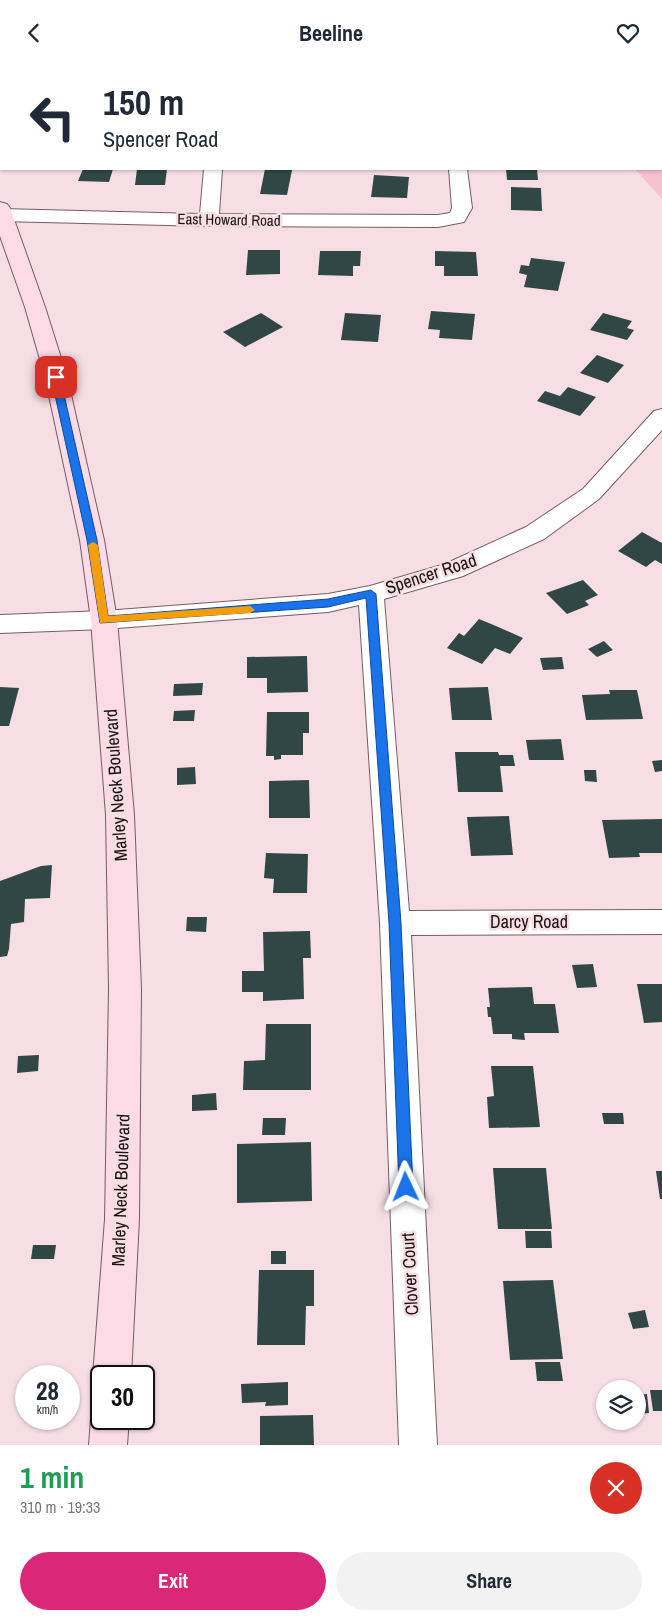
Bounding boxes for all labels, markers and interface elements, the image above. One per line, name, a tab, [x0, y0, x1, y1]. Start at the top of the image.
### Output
text: Beeline	[299, 18, 363, 48]
icon: back	[20, 19, 48, 47]
icon: heart	[614, 19, 642, 47]
text: 150 m	[103, 79, 184, 126]
icon: left	[20, 85, 85, 150]
text: Spencer Road	[103, 124, 218, 154]
street label: East Howard Road	[177, 208, 281, 231]
pin	[35, 356, 77, 398]
icon: arrive	[42, 363, 70, 391]
street label: Spencer Road	[382, 547, 480, 600]
street label: Marley Neck Boulevard	[98, 708, 133, 862]
street label: Darcy Road	[490, 909, 568, 934]
street label: Marley Neck Boulevard	[105, 1113, 136, 1267]
position arrow	[379, 1160, 431, 1212]
street label: Clover Court	[395, 1232, 424, 1316]
speed limit sign: 30	[90, 1365, 155, 1430]
text: 28	[36, 1374, 59, 1408]
map controls	[596, 1380, 646, 1430]
button: layers	[596, 1380, 646, 1430]
text: km/h	[37, 1402, 58, 1418]
text: 1 min	[20, 1457, 84, 1497]
button: close	[590, 1462, 642, 1514]
text: 310 m · 19:33	[20, 1496, 100, 1518]
button: Exit	[20, 1552, 326, 1610]
button: Share	[336, 1552, 642, 1610]

